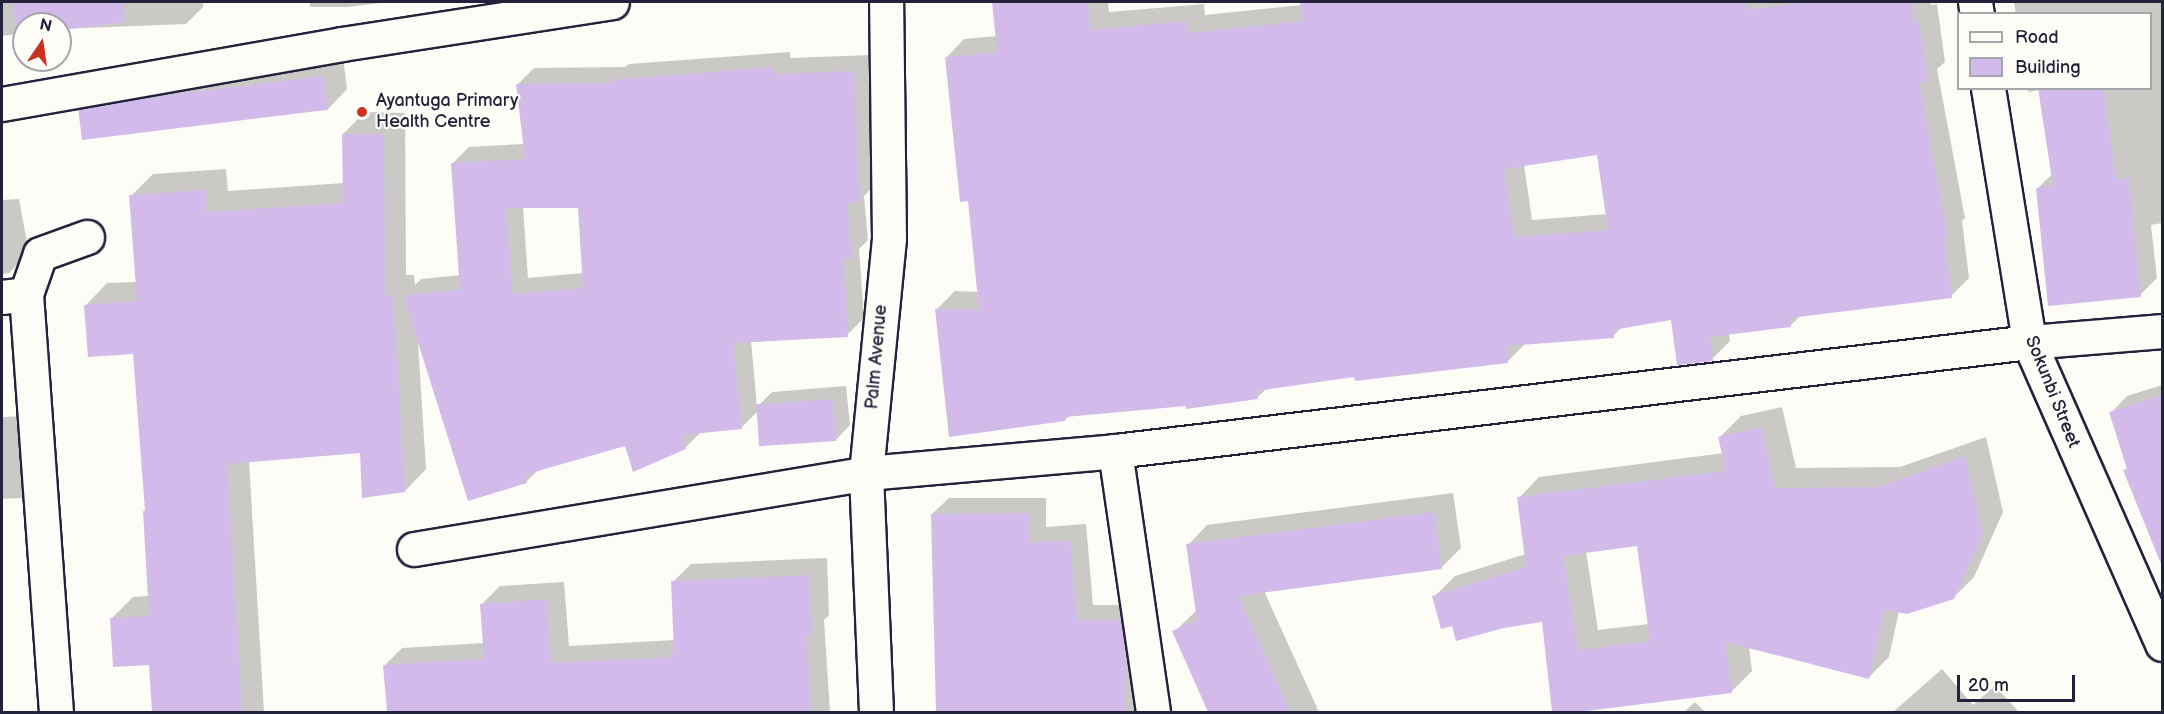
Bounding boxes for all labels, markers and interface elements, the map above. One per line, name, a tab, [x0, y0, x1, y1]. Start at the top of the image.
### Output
north arrow	[12, 12, 72, 72]
legend	[1957, 12, 2152, 90]
text: N	[38, 15, 54, 37]
text: Road	[2015, 27, 2059, 48]
text: Building	[2015, 57, 2081, 78]
place label: Ayantuga Primary Health Centre	[376, 91, 518, 134]
marker: Ayantuga Primary Health Centre	[353, 103, 371, 121]
street label: Palm Avenue	[862, 304, 892, 410]
street label: Sokunbi Street	[2020, 333, 2084, 451]
scale bar	[1960, 663, 2078, 701]
text: 20 m	[1968, 675, 2009, 696]

